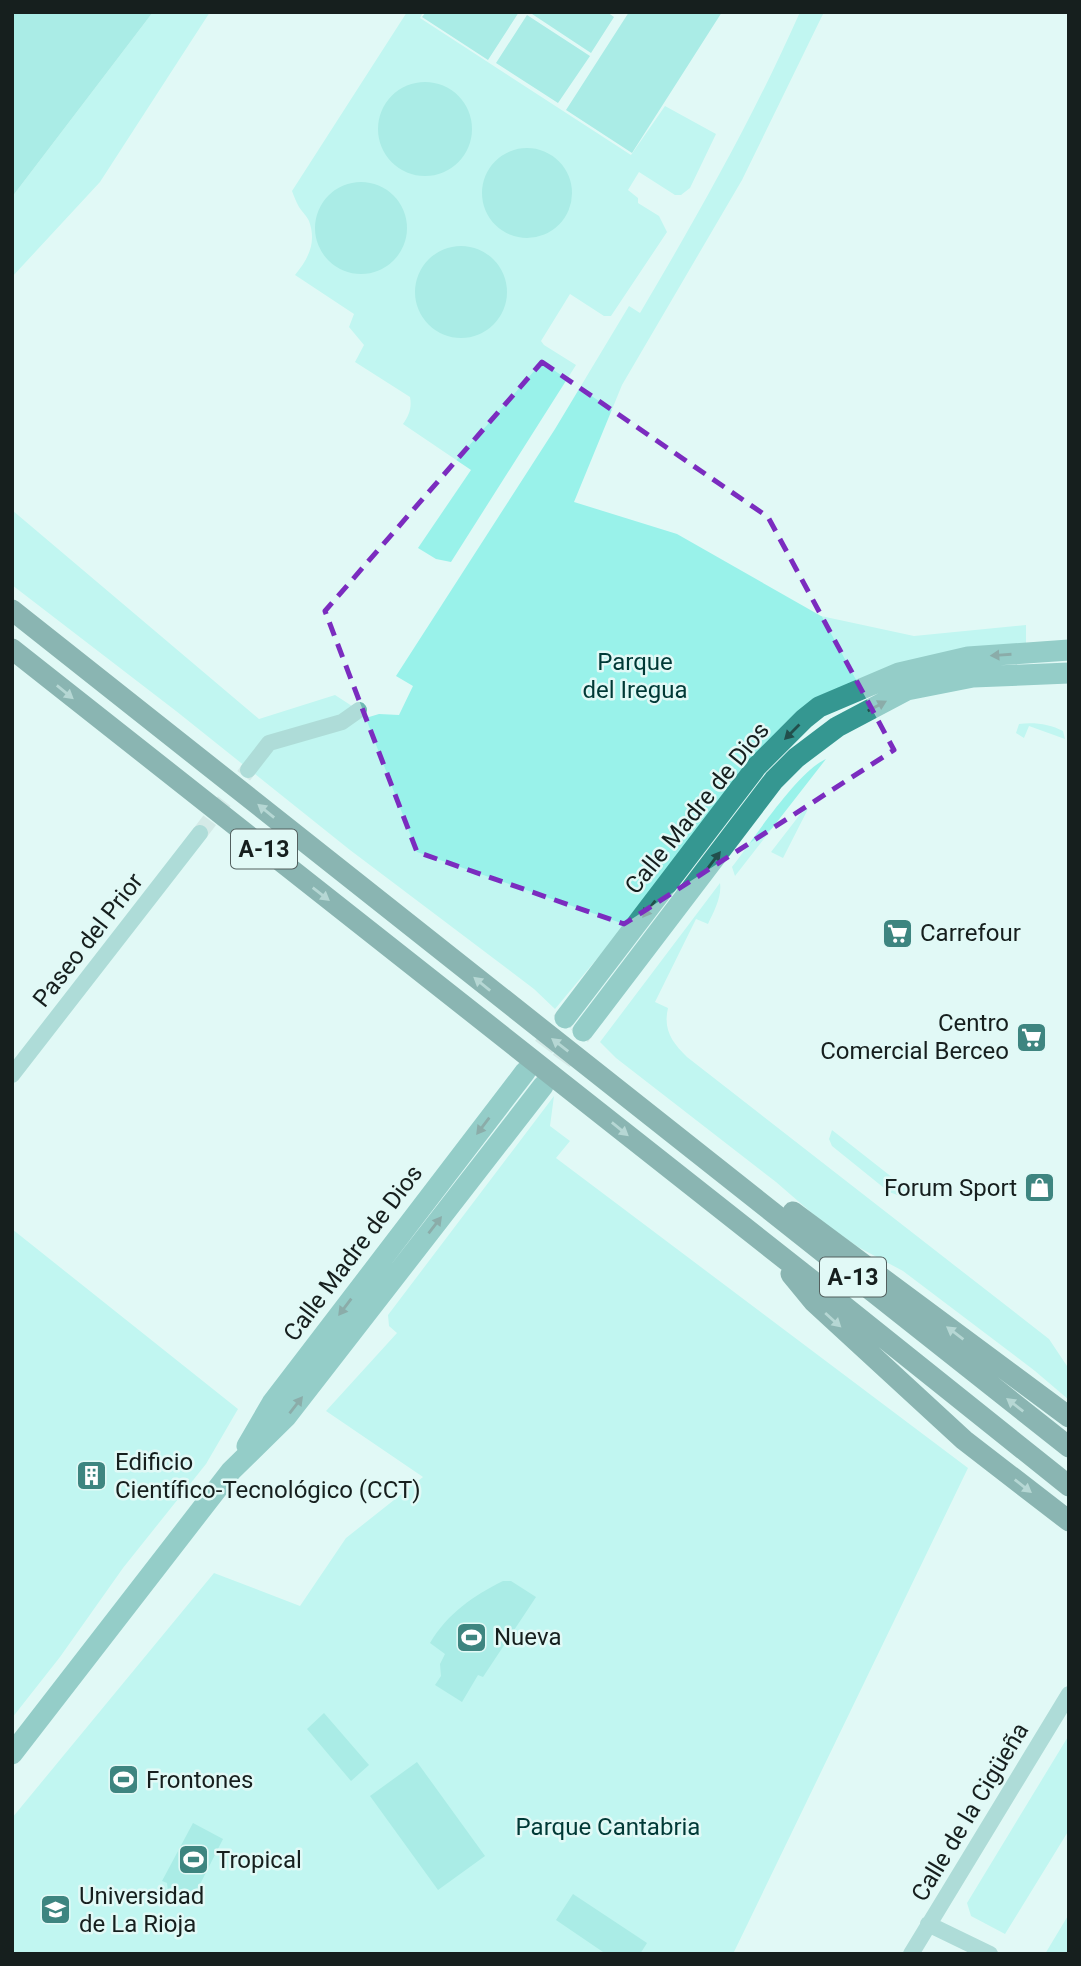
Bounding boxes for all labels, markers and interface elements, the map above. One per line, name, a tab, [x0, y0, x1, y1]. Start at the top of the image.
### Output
park label: Parque del Iregua	[583, 648, 687, 704]
one-way arrow	[989, 650, 1011, 661]
one-way arrow	[57, 684, 74, 699]
one-way arrow	[867, 700, 887, 712]
street label: Calle Madre de Dios	[619, 716, 775, 900]
one-way arrow	[784, 723, 800, 740]
one-way arrow	[257, 804, 275, 819]
road number: A-13	[231, 830, 297, 869]
one-way arrow	[706, 851, 720, 869]
street label: Paseo del Prior	[27, 868, 149, 1012]
one-way arrow	[311, 886, 329, 901]
one-way arrow	[642, 900, 656, 918]
supermarket icon: Carrefour	[880, 916, 914, 950]
place label: Carrefour	[920, 919, 1021, 947]
one-way arrow	[474, 976, 492, 991]
place label: Centro Comercial Berceo	[820, 1009, 1009, 1065]
supermarket icon: Centro Comercial Berceo	[1015, 1020, 1049, 1054]
one-way arrow	[551, 1038, 569, 1053]
one-way arrow	[477, 1117, 491, 1135]
one-way arrow	[611, 1122, 629, 1137]
street label: Calle Madre de Dios	[278, 1160, 428, 1346]
shop icon: Forum Sport	[1023, 1171, 1057, 1205]
place label: Forum Sport	[884, 1174, 1017, 1202]
one-way arrow	[427, 1216, 442, 1234]
road number: A-13	[820, 1258, 886, 1296]
one-way arrow	[339, 1298, 353, 1316]
one-way arrow	[824, 1312, 842, 1328]
one-way arrow	[946, 1326, 964, 1340]
one-way arrow	[288, 1396, 303, 1414]
one-way arrow	[1006, 1398, 1024, 1412]
place label: Edificio Científico-Tecnológico (CCT)	[115, 1448, 421, 1504]
building icon: Edificio Científico-Tecnológico (CCT)	[75, 1459, 109, 1493]
one-way arrow	[1014, 1478, 1032, 1492]
sports icon: Nueva	[454, 1620, 488, 1654]
place label: Nueva	[494, 1623, 561, 1651]
street label: Calle de la Cigüeña	[906, 1718, 1034, 1906]
sports icon: Frontones	[106, 1763, 140, 1797]
place label: Frontones	[146, 1766, 253, 1794]
park label: Parque Cantabria	[516, 1813, 700, 1841]
sports icon: Tropical	[176, 1843, 210, 1877]
place label: Tropical	[216, 1846, 302, 1874]
place label: Universidad de La Rioja	[79, 1882, 204, 1938]
school or university icon: Universidad de La Rioja	[39, 1893, 73, 1927]

